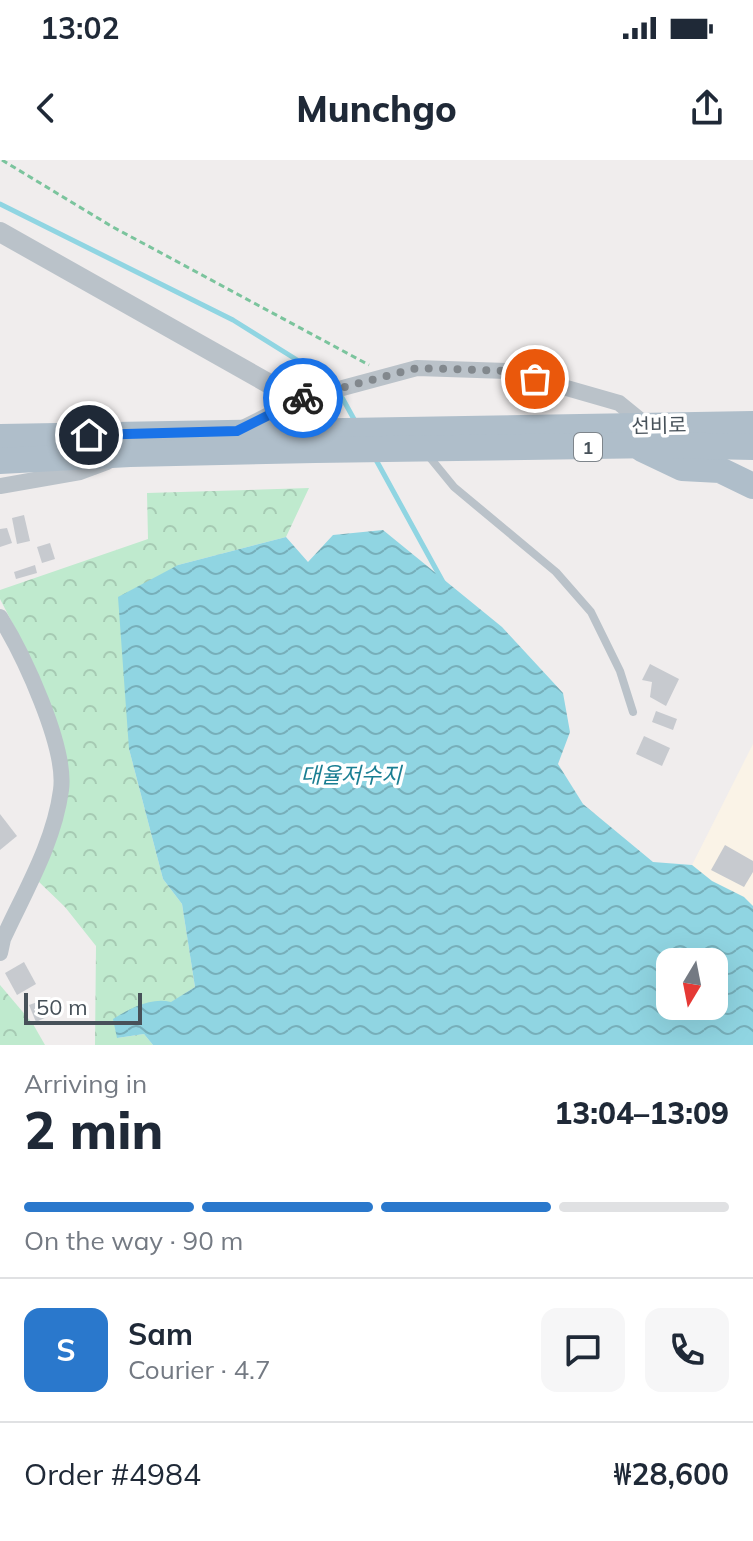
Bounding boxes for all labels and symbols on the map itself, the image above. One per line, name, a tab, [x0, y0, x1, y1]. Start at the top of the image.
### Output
pin	[501, 345, 569, 413]
courier	[263, 358, 343, 438]
pin	[55, 401, 123, 469]
street label: 선비로	[631, 412, 687, 438]
road number: 1	[574, 433, 602, 461]
water label: 대율저수지	[300, 761, 403, 789]
north arrow	[656, 948, 728, 1020]
scale bar	[24, 989, 142, 1025]

